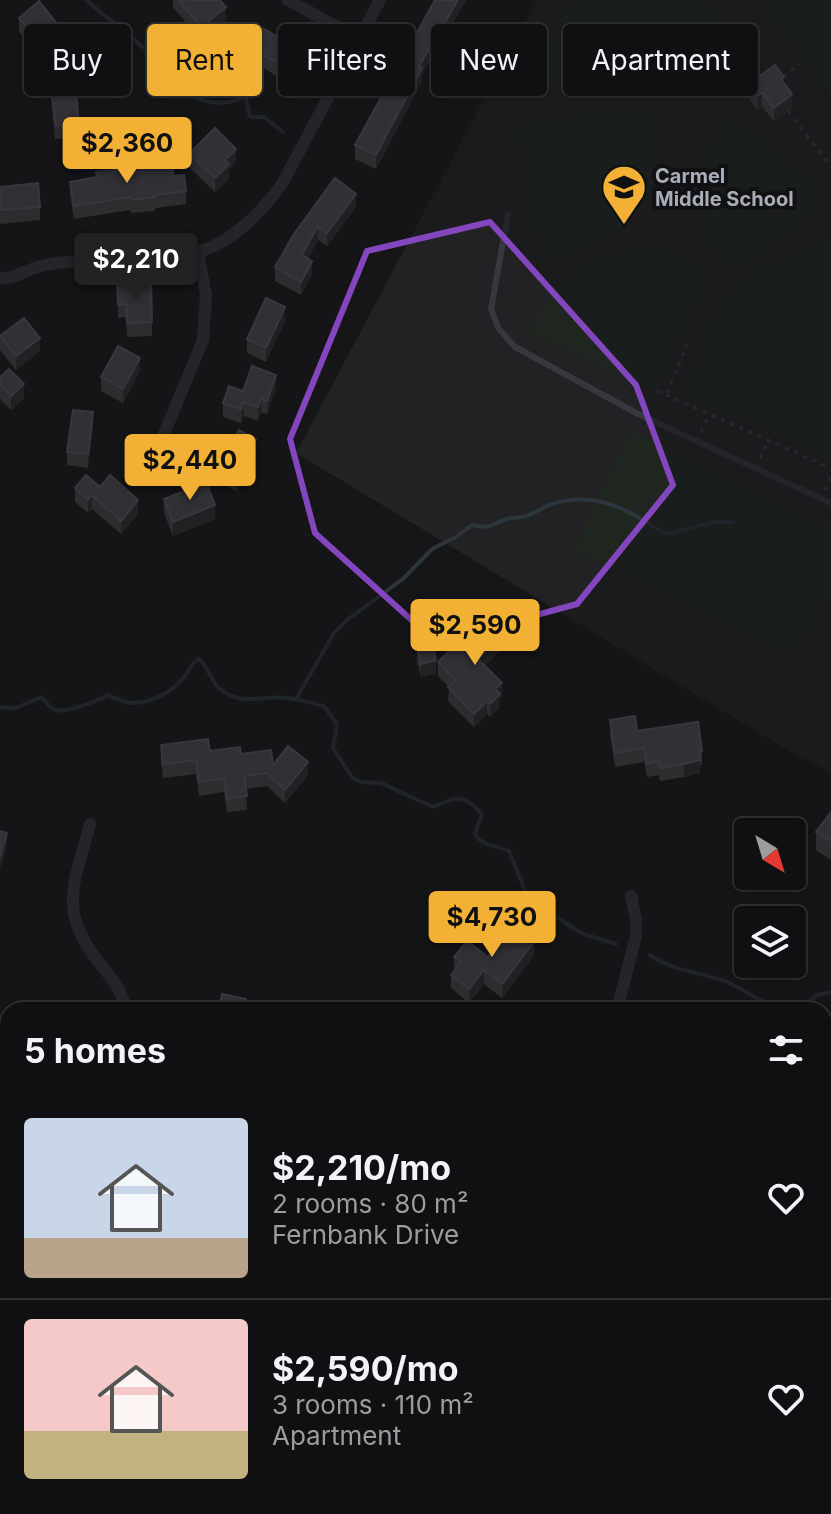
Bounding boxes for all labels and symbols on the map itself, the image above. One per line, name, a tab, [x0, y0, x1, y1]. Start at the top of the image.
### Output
pin: $2,360	[62, 117, 192, 185]
school or university icon: Carmel Middle School	[600, 163, 648, 226]
place label: Carmel Middle School	[655, 164, 794, 211]
pin: $2,210	[71, 233, 201, 301]
pin: $2,440	[125, 434, 255, 502]
pin: $2,590	[410, 599, 540, 667]
north arrow	[734, 818, 806, 890]
pin: $4,730	[427, 891, 557, 959]

